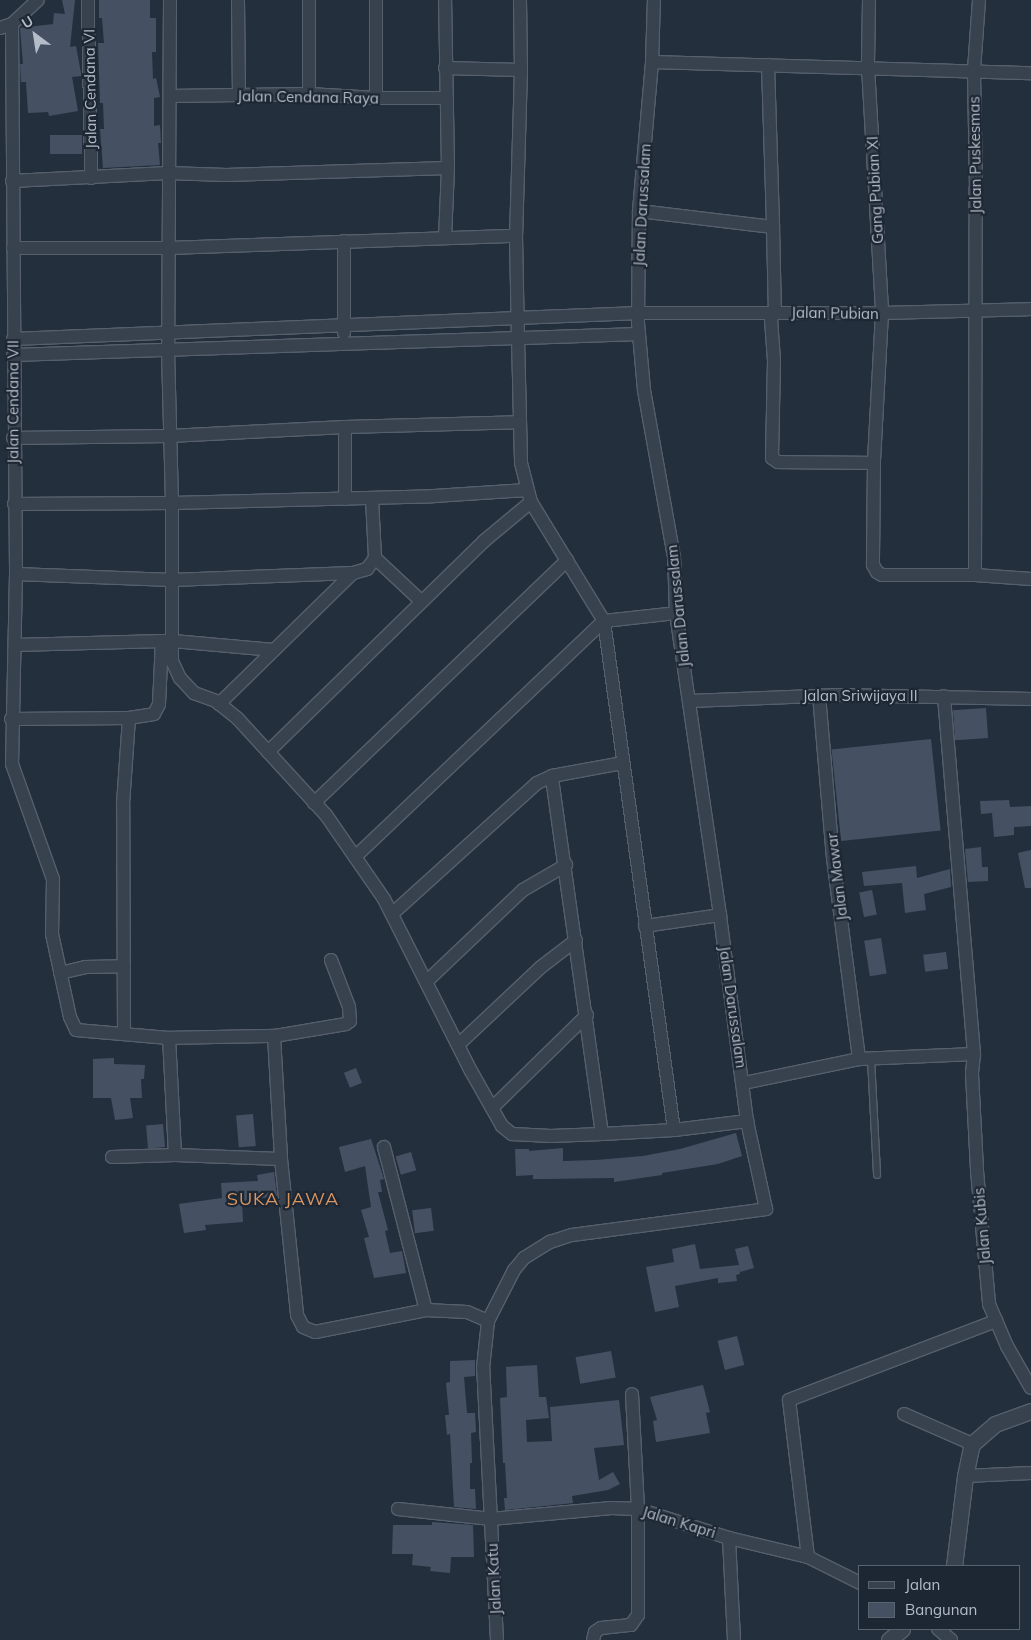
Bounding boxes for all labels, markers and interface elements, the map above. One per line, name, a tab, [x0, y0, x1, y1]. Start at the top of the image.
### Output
north arrow	[10, 10, 60, 60]
text: U	[18, 12, 36, 33]
street label: Jalan Cendana VI	[80, 29, 100, 149]
street label: Jalan Cendana Raya	[237, 87, 379, 107]
street label: Jalan Puskesmas	[965, 96, 985, 214]
street label: Gang Pubian XI	[863, 136, 887, 244]
street label: Jalan Darussalam	[630, 143, 654, 267]
street label: Jalan Pubian	[791, 303, 879, 323]
street label: Jalan Cendana VII	[4, 340, 22, 464]
street label: Jalan Darussalam	[663, 544, 693, 668]
street label: Jalan Sriwijaya II	[802, 687, 918, 705]
street label: Jalan Mawar	[823, 832, 851, 922]
street label: Jalan Darussalam	[716, 945, 750, 1069]
street label: Jalan Kubis	[970, 1187, 994, 1265]
district label: SUKA JAWA	[226, 1188, 340, 1210]
street label: Jalan Kapri	[640, 1502, 718, 1542]
street label: Jalan Katu	[483, 1543, 505, 1615]
legend	[858, 1565, 1021, 1630]
text: Jalan	[905, 1575, 940, 1594]
text: Bangunan	[905, 1600, 977, 1619]

